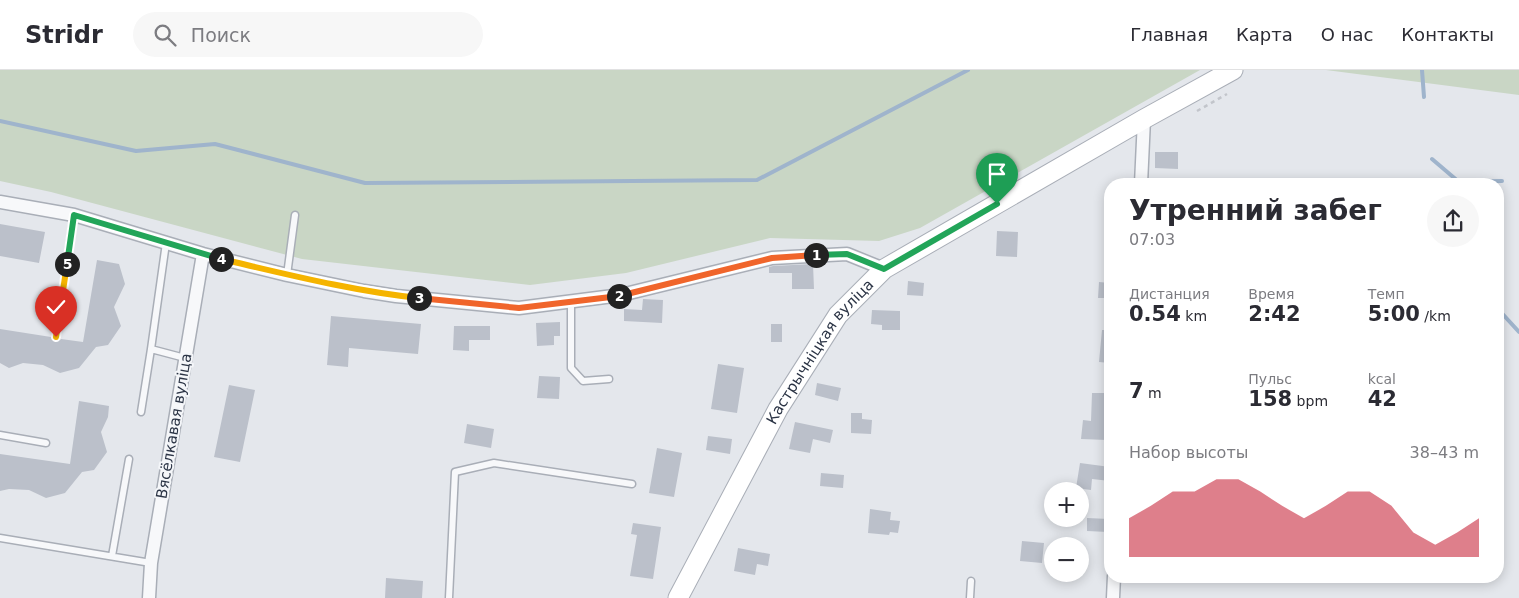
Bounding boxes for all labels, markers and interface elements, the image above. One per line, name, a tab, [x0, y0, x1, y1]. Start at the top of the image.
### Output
search box	[133, 12, 483, 57]
text: Stridr	[25, 21, 103, 49]
icon: search	[151, 21, 179, 49]
text: Поиск	[191, 24, 251, 46]
text: Главная	[1130, 24, 1208, 45]
text: Карта	[1236, 24, 1293, 45]
text: О нас	[1321, 24, 1373, 45]
text: Контакты	[1401, 24, 1494, 45]
pin	[976, 153, 1018, 204]
icon: arrive	[983, 160, 1011, 188]
text: Утренний забег	[1129, 194, 1382, 227]
button: share	[1427, 195, 1479, 247]
text: 07:03	[1129, 230, 1175, 249]
pin: 1	[804, 242, 828, 268]
pin: 4	[208, 246, 234, 272]
text: 1	[812, 247, 821, 263]
text: 4	[217, 251, 226, 267]
pin: 5	[54, 252, 80, 276]
text: 5	[63, 256, 72, 272]
street label: Кастрычніцкая вуліца	[763, 276, 877, 427]
pin: 2	[606, 284, 632, 308]
pin	[35, 286, 77, 337]
pin: 3	[406, 286, 432, 310]
text: Дистанция	[1129, 286, 1210, 302]
text: Время	[1248, 286, 1294, 302]
text: Темп	[1368, 286, 1405, 302]
text: 2	[615, 288, 624, 304]
text: 3	[415, 290, 424, 306]
icon: check	[42, 293, 70, 321]
text: 0.54	[1129, 302, 1181, 326]
text: 2:42	[1248, 302, 1301, 326]
text: 5:00	[1368, 302, 1420, 326]
text: km	[1181, 308, 1207, 324]
text: /km	[1420, 308, 1451, 324]
street label: Вясёлкавая вуліца	[152, 352, 196, 500]
text: Пульс	[1248, 371, 1292, 387]
text: kcal	[1368, 371, 1396, 387]
text: 7	[1129, 379, 1144, 403]
text: m	[1144, 385, 1162, 401]
text: 158	[1248, 387, 1292, 411]
text: 42	[1368, 387, 1397, 411]
text: bpm	[1292, 393, 1328, 409]
text: Набор высоты	[1129, 443, 1248, 462]
text: 38–43 m	[1410, 443, 1479, 462]
map controls	[1044, 482, 1089, 582]
button: +	[1044, 482, 1089, 527]
button: −	[1044, 537, 1089, 582]

